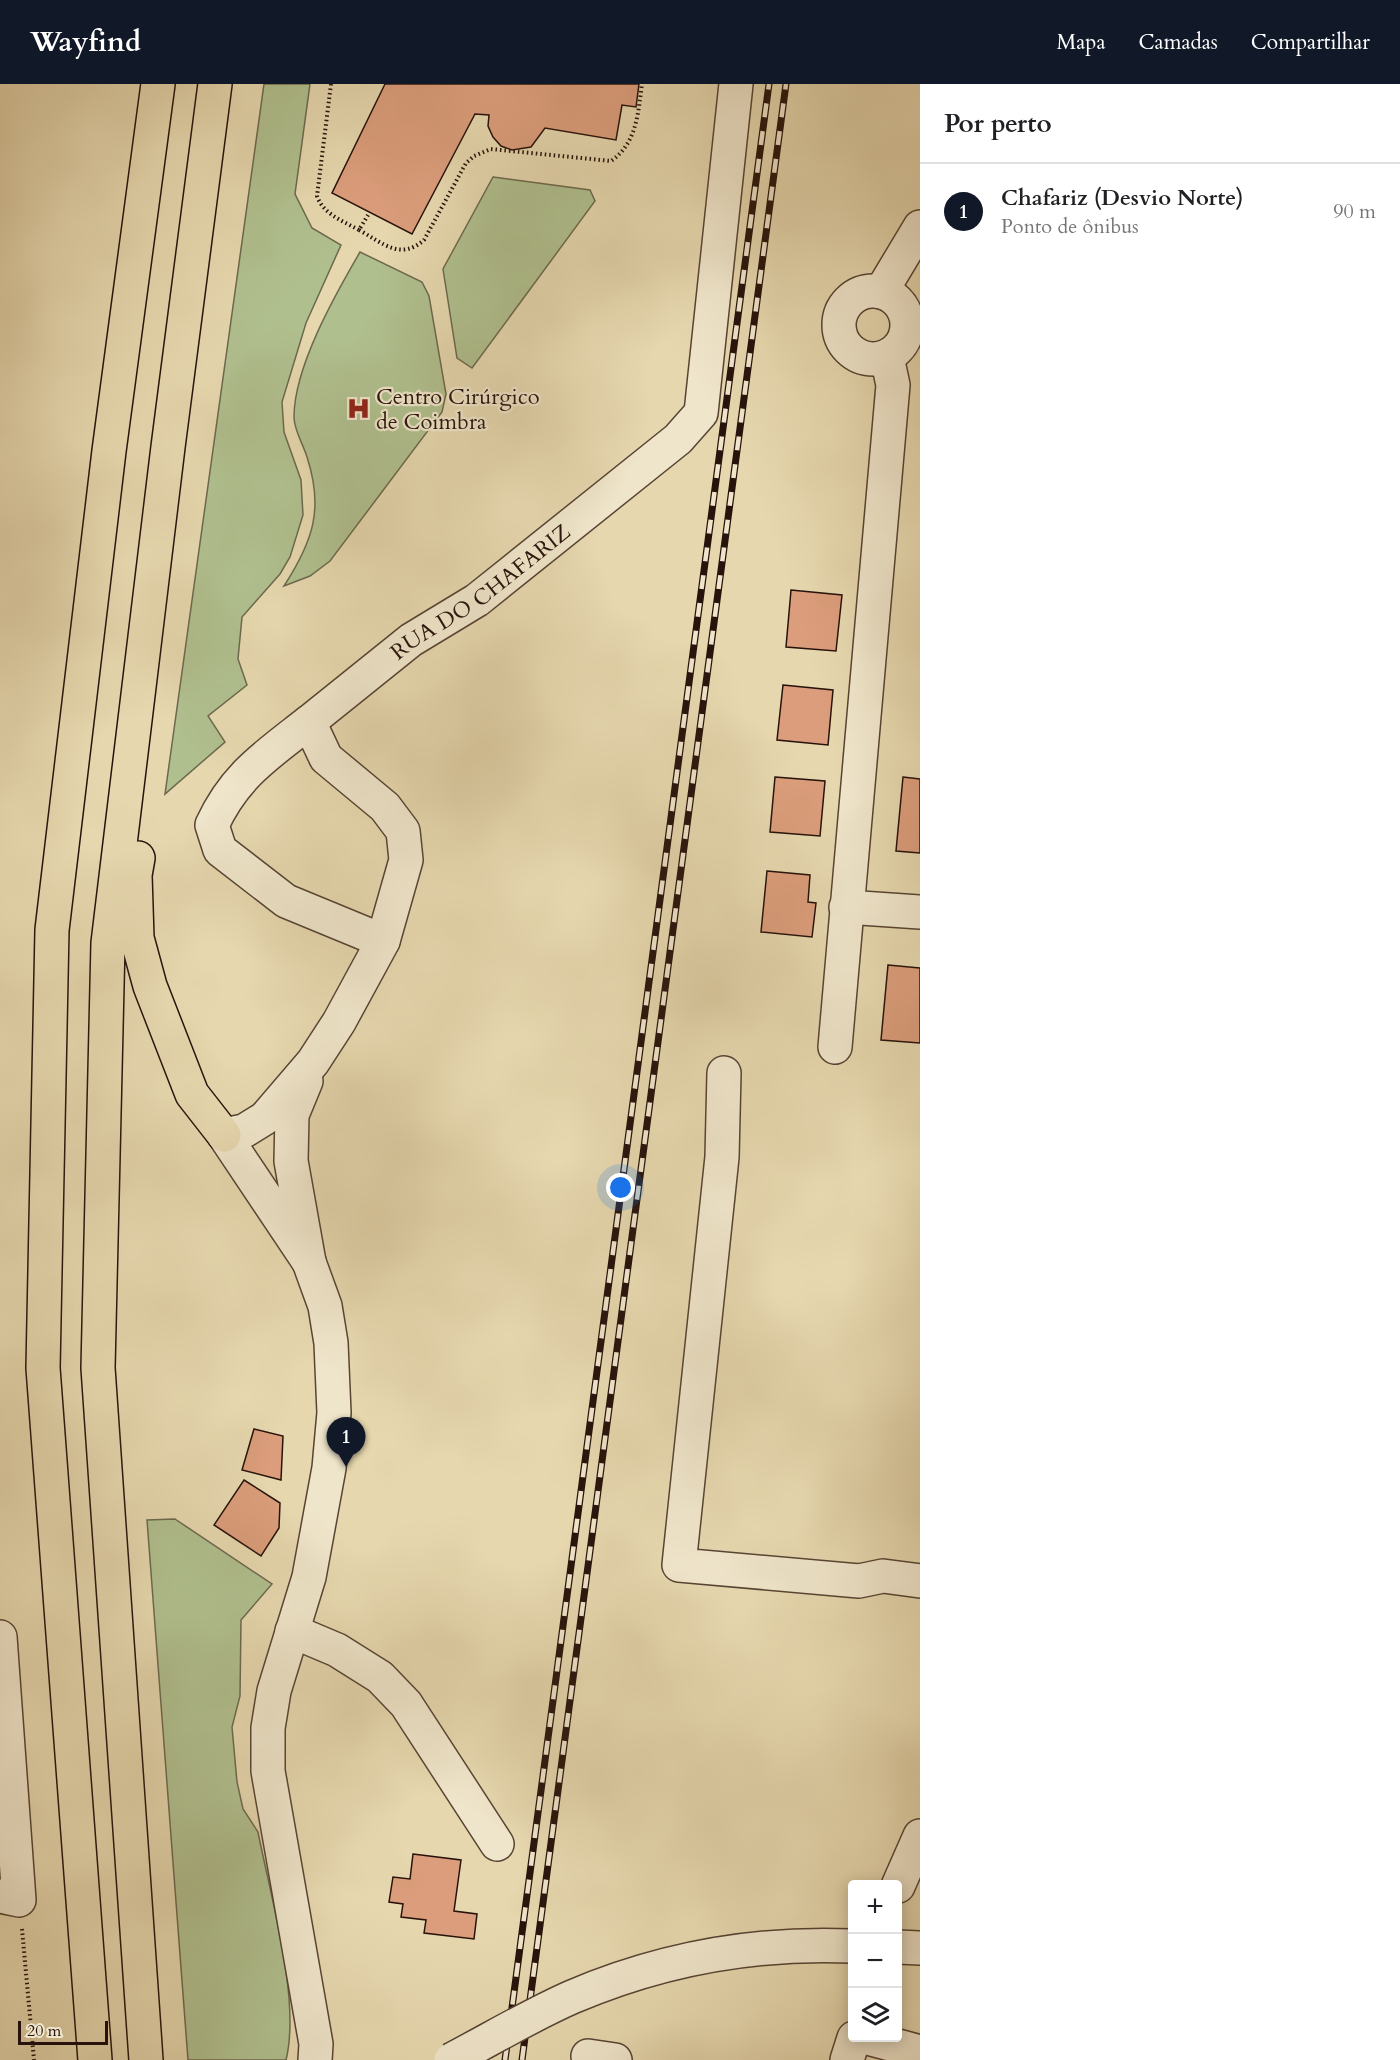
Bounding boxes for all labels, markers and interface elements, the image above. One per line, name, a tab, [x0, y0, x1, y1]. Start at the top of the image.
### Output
text: Wayfind	[30, 23, 141, 61]
text: Mapa	[1056, 28, 1106, 57]
text: Camadas	[1139, 28, 1218, 57]
text: Compartilhar	[1251, 28, 1370, 57]
text: Por perto	[944, 106, 1052, 141]
text: Chafariz (Desvio Norte)	[1001, 183, 1244, 213]
text: 1	[958, 198, 969, 225]
text: 90 m	[1333, 198, 1376, 225]
text: Ponto de ônibus	[1001, 213, 1139, 240]
place label: Centro Cirúrgico de Coimbra	[376, 382, 540, 437]
hospital icon: Centro Cirúrgico de Coimbra	[345, 396, 371, 422]
street label: RUA DO CHAFARIZ	[384, 517, 577, 667]
your location	[606, 1173, 635, 1202]
pin: 1	[326, 1418, 366, 1467]
map controls	[848, 1880, 902, 2042]
button: +	[848, 1880, 902, 1934]
button: −	[848, 1934, 902, 1988]
button: layers	[848, 1988, 902, 2042]
scale bar	[18, 2018, 108, 2046]
text: 20 m	[27, 2020, 61, 2042]

